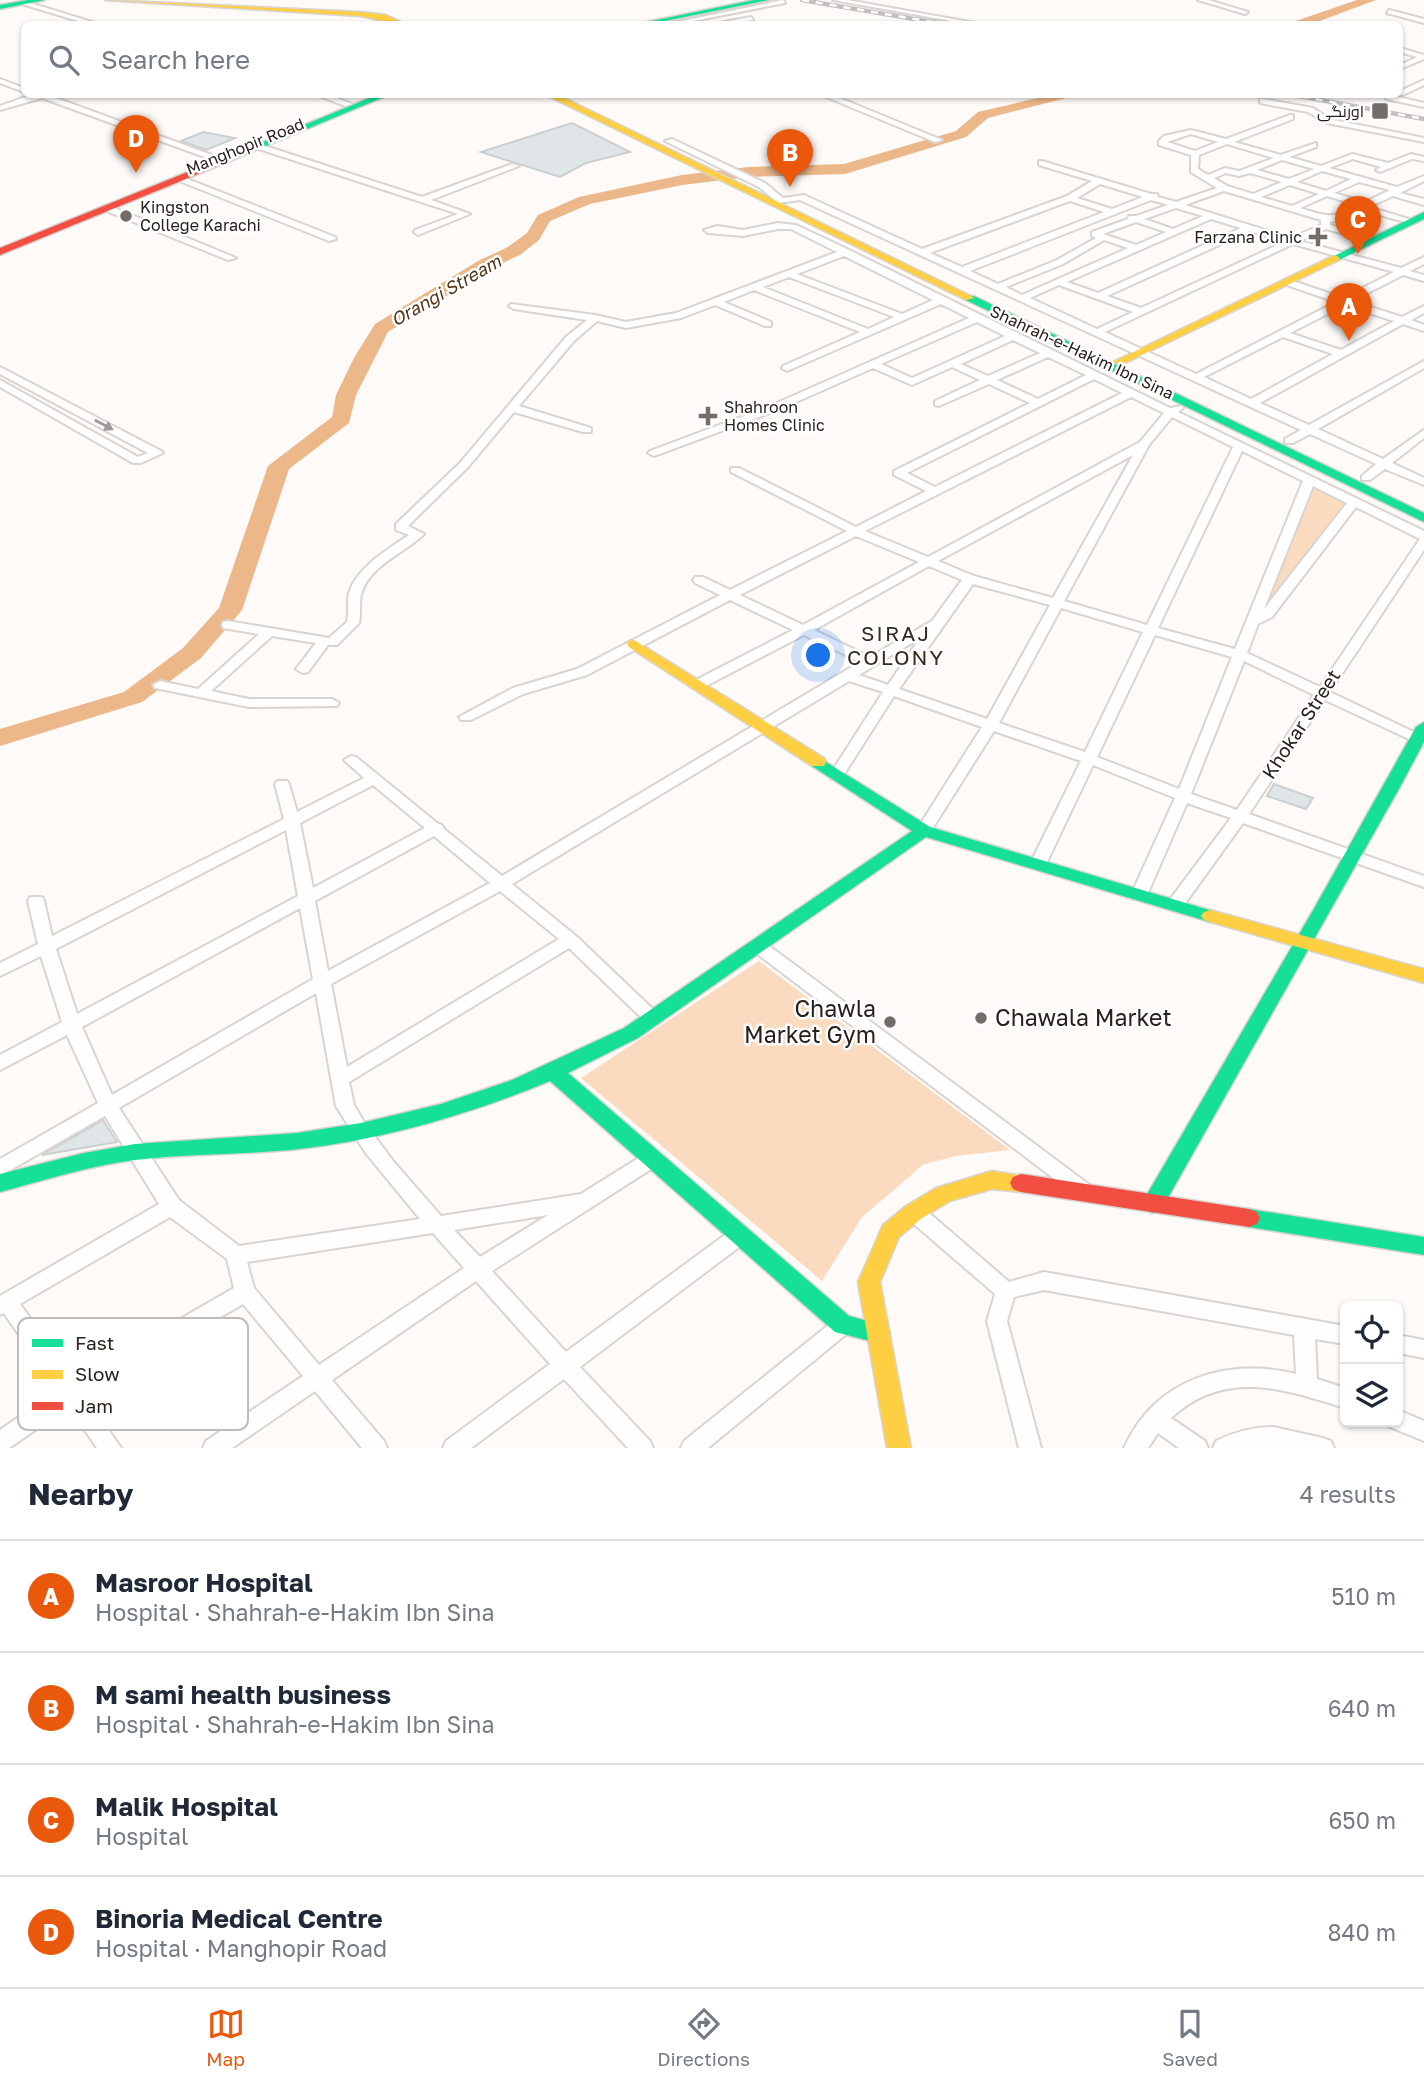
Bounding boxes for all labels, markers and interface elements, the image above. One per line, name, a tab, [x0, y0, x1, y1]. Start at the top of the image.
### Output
search box	[21, 21, 1403, 98]
icon: search	[45, 41, 83, 79]
text: Search here	[101, 44, 250, 75]
place label: اورنگی	[1317, 101, 1364, 122]
marker: اورنگی	[1370, 101, 1390, 121]
street label: Manghopir Road	[183, 113, 307, 179]
pin: D	[113, 115, 159, 173]
pin: B	[767, 129, 813, 187]
pin: C	[1335, 196, 1381, 254]
place label: Kingston College Karachi	[140, 197, 261, 235]
marker: Kingston College Karachi	[118, 208, 134, 224]
place label: Farzana Clinic	[1194, 227, 1302, 247]
marker: Farzana Clinic	[1308, 227, 1328, 247]
water label: Orangi Stream	[387, 249, 505, 331]
pin: A	[1326, 283, 1372, 341]
street label: Shahrah-e-Hakim Ibn Sina	[987, 301, 1177, 403]
place label: Shahroon Homes Clinic	[724, 397, 825, 435]
marker: Shahroon Homes Clinic	[698, 406, 718, 426]
one-way arrow	[94, 419, 114, 430]
district label: SIRAJ COLONY	[847, 620, 945, 670]
your location	[801, 638, 835, 672]
street label: Khokar Street	[1257, 665, 1345, 783]
place label: Chawla Market Gym	[744, 994, 876, 1048]
place label: Chawala Market	[995, 1003, 1172, 1031]
marker: Chawala Market	[973, 1010, 989, 1026]
marker: Chawla Market Gym	[882, 1014, 898, 1030]
map controls	[1340, 1301, 1403, 1427]
button: locate	[1340, 1301, 1403, 1364]
legend	[18, 1318, 248, 1430]
text: Fast	[75, 1331, 114, 1354]
text: Slow	[75, 1362, 120, 1385]
button: layers	[1340, 1364, 1403, 1427]
text: Jam	[75, 1394, 113, 1417]
text: Nearby	[28, 1476, 133, 1512]
text: 4 results	[1300, 1480, 1396, 1508]
text: Masroor Hospital	[95, 1567, 313, 1598]
text: A	[43, 1582, 59, 1610]
text: 510 m	[1331, 1582, 1396, 1610]
text: Hospital · Shahrah-e-Hakim Ibn Sina	[95, 1598, 494, 1626]
text: M sami health business	[95, 1679, 391, 1710]
text: B	[43, 1694, 59, 1722]
text: 640 m	[1328, 1694, 1396, 1722]
text: Hospital · Shahrah-e-Hakim Ibn Sina	[95, 1710, 494, 1738]
text: Malik Hospital	[95, 1791, 278, 1822]
text: C	[43, 1806, 59, 1834]
text: 650 m	[1328, 1806, 1396, 1834]
text: Hospital	[95, 1822, 188, 1850]
text: Binoria Medical Centre	[95, 1903, 382, 1934]
text: D	[43, 1918, 59, 1946]
text: 840 m	[1328, 1918, 1396, 1946]
text: Hospital · Manghopir Road	[95, 1934, 387, 1962]
tab: Map	[206, 2005, 245, 2070]
tab: Directions	[657, 2005, 750, 2070]
tab: Saved	[1162, 2005, 1218, 2070]

